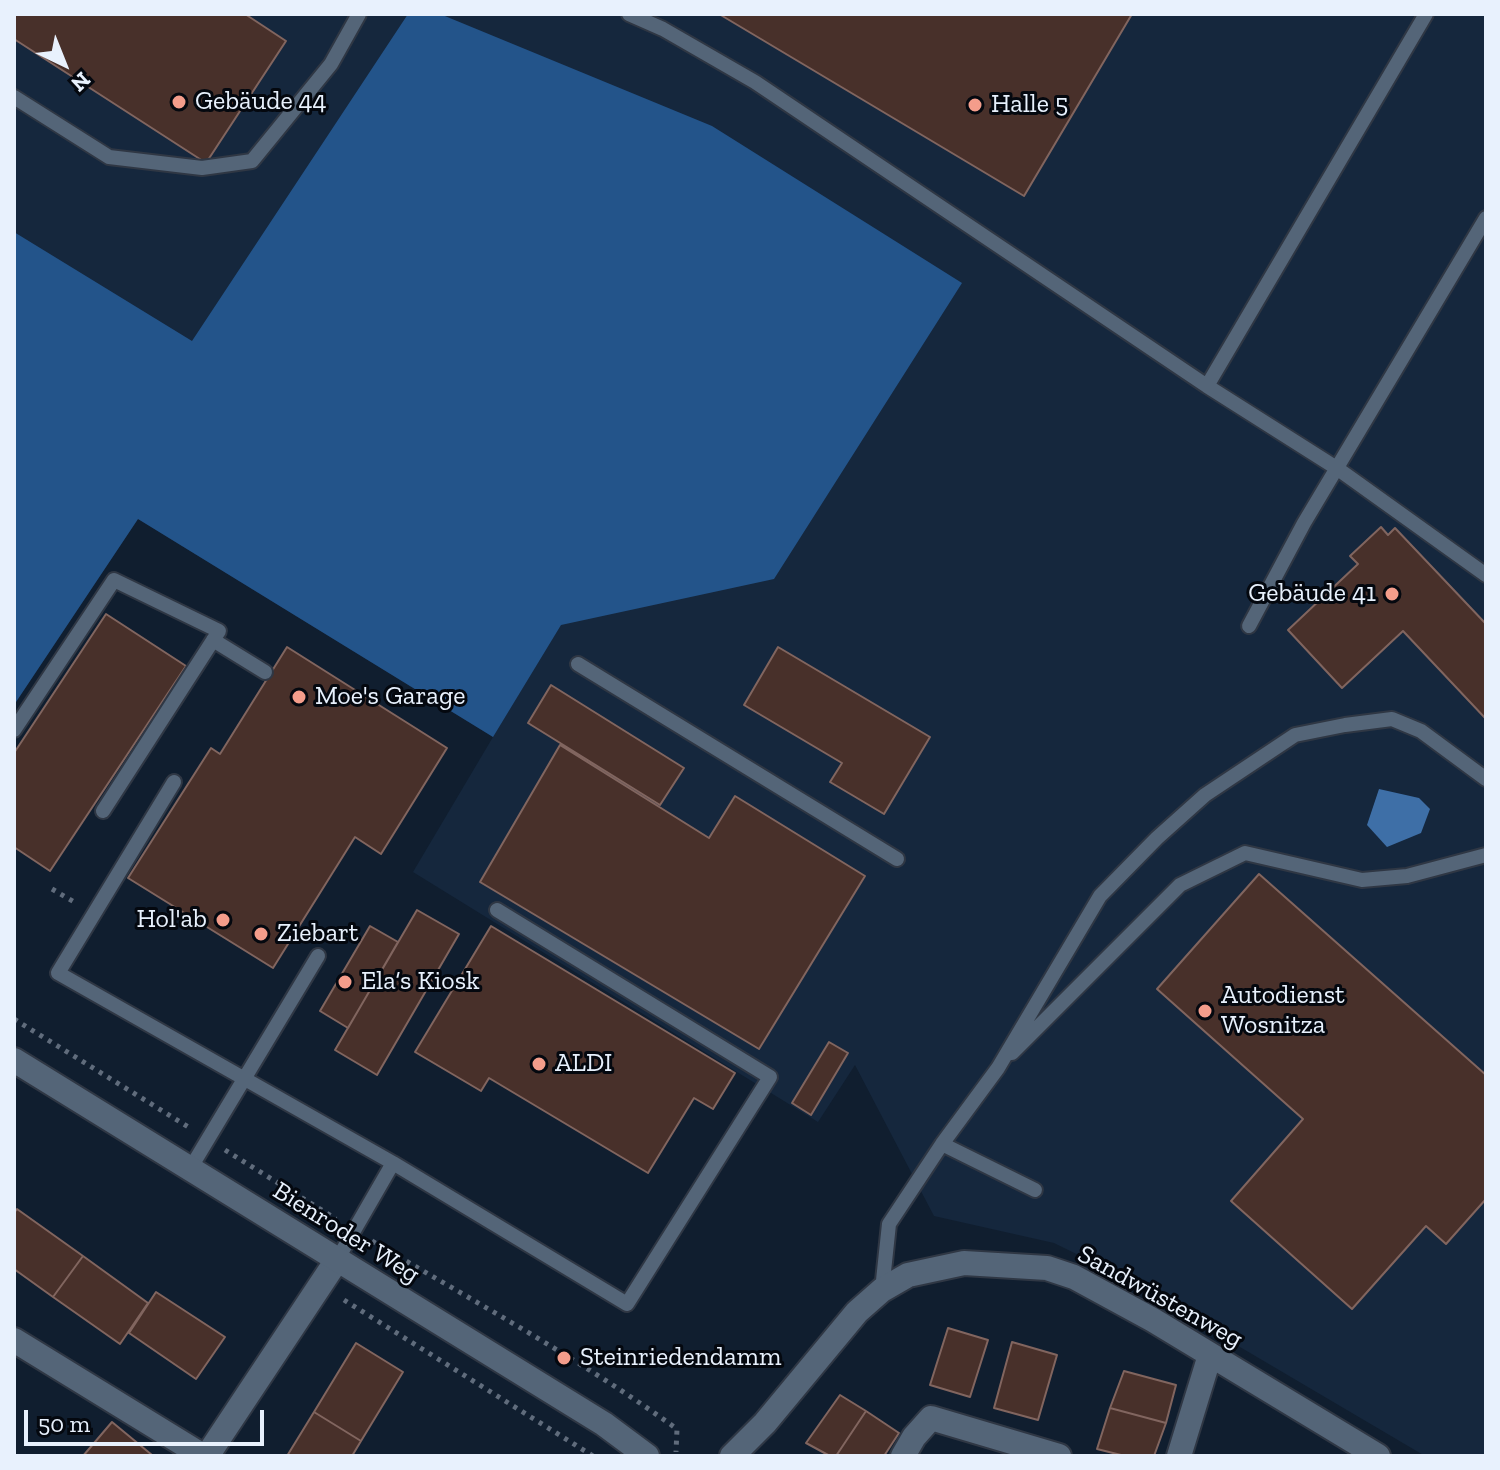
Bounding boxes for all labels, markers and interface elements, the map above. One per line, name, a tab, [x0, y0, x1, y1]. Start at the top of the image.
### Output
north arrow	[24, 24, 104, 104]
text: N	[65, 66, 96, 97]
place label: Gebäude 44	[195, 86, 327, 118]
place label: Halle 5	[991, 89, 1068, 121]
marker: Gebäude 44	[170, 93, 188, 111]
marker: Halle 5	[966, 96, 984, 114]
place label: Gebäude 41	[1248, 578, 1376, 610]
marker: Gebäude 41	[1383, 585, 1401, 603]
place label: Moe's Garage	[315, 681, 465, 713]
marker: Moe's Garage	[290, 688, 308, 706]
place label: Hol'ab	[137, 904, 207, 936]
marker: Hol'ab	[214, 911, 232, 929]
place label: Ziebart	[277, 918, 359, 950]
marker: Ziebart	[252, 925, 270, 943]
place label: Ela‘s Kiosk	[361, 966, 480, 998]
marker: Ela‘s Kiosk	[336, 973, 354, 991]
place label: Autodienst Wosnitza	[1221, 980, 1345, 1042]
marker: Autodienst Wosnitza	[1196, 1002, 1214, 1020]
place label: ALDI	[555, 1048, 612, 1080]
marker: ALDI	[530, 1055, 548, 1073]
street label: Bienroder Weg	[267, 1175, 425, 1291]
street label: Sandwüstenweg	[1072, 1239, 1248, 1355]
place label: Steinriedendamm	[580, 1342, 781, 1374]
marker: Steinriedendamm	[555, 1349, 573, 1367]
scale bar	[28, 1394, 268, 1444]
text: 50 m	[38, 1409, 90, 1438]

